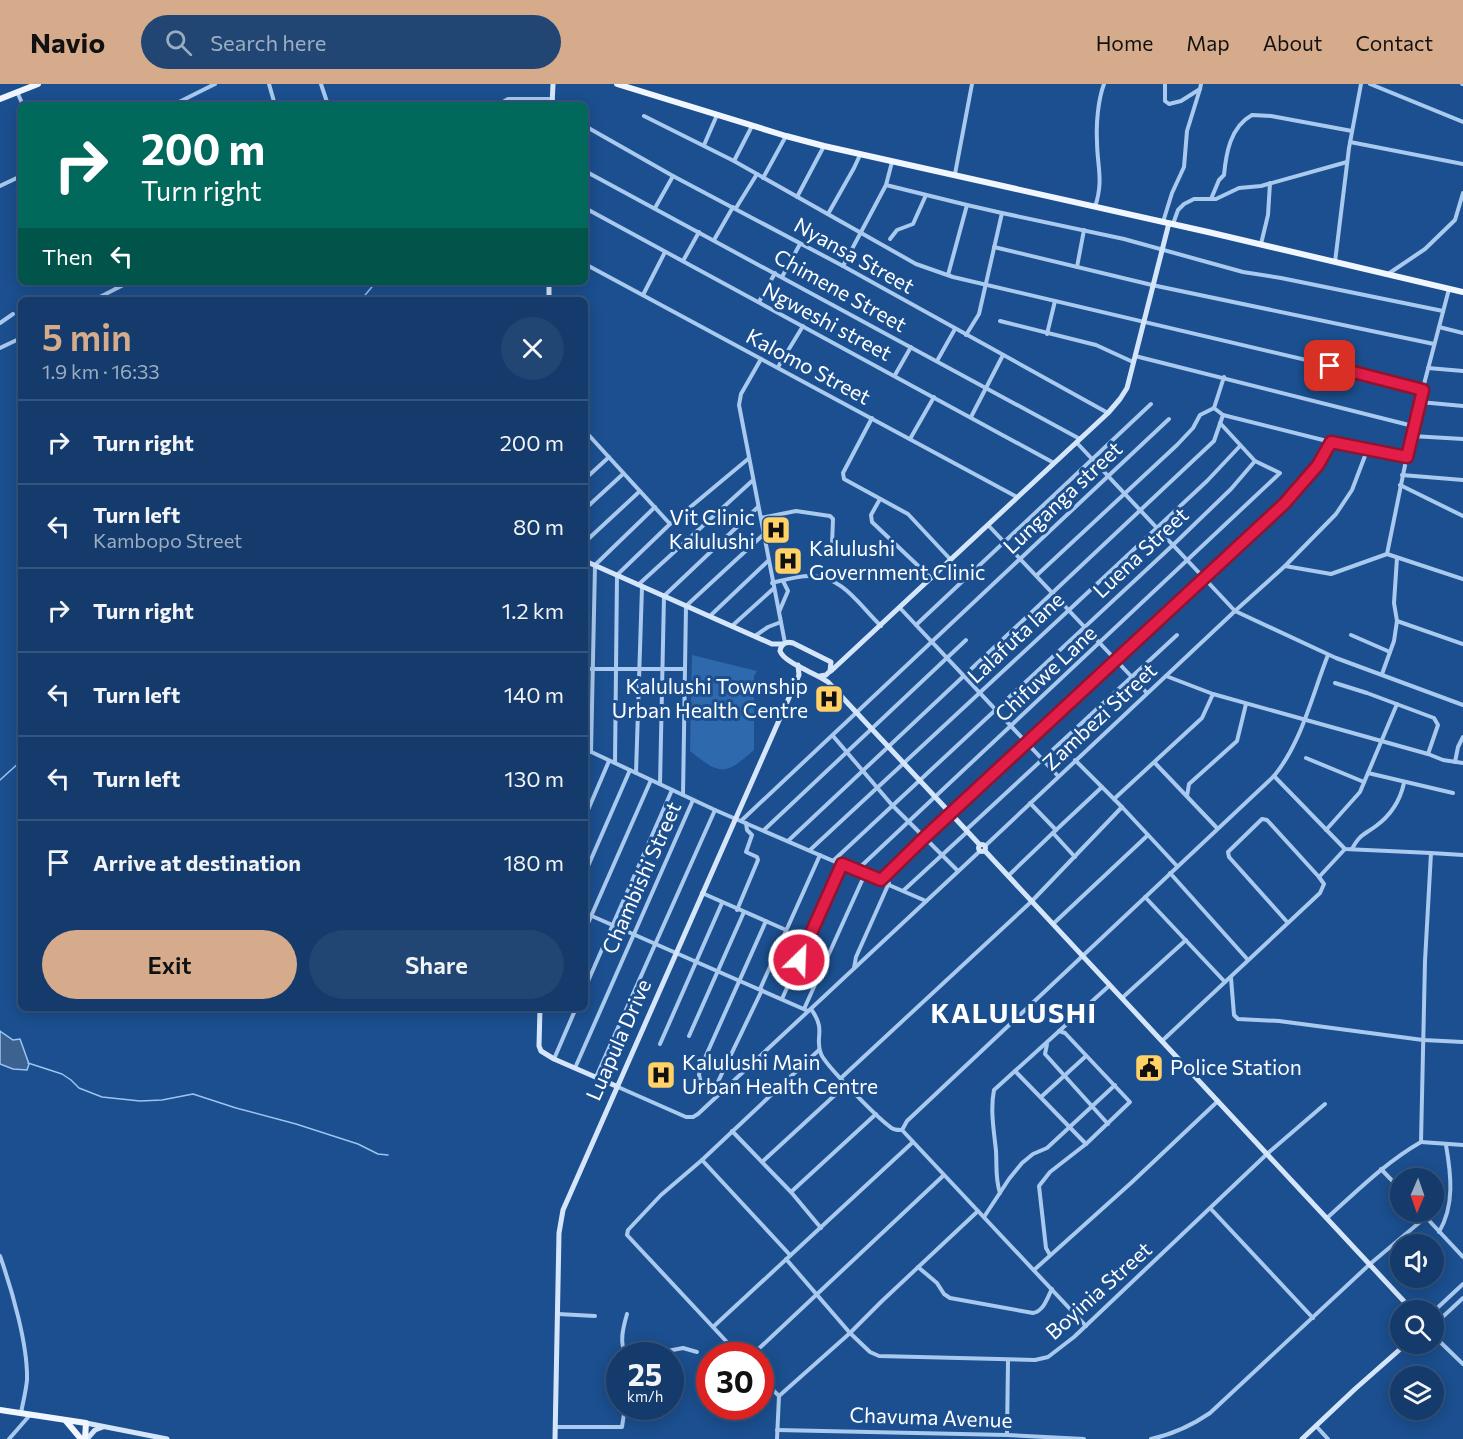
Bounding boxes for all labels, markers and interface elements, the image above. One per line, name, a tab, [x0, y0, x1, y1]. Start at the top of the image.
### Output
search box	[141, 15, 561, 69]
text: Navio	[30, 25, 105, 59]
icon: search	[162, 26, 195, 59]
text: Search here	[210, 29, 326, 56]
text: Home	[1096, 30, 1153, 55]
text: Map	[1186, 30, 1230, 55]
text: About	[1263, 30, 1322, 55]
text: Contact	[1355, 30, 1433, 55]
text: 200 m	[141, 122, 265, 174]
icon: right	[42, 126, 120, 204]
text: Turn right	[141, 174, 261, 207]
street label: Nyansa Street	[790, 211, 919, 298]
icon: left	[105, 240, 138, 273]
text: Then	[42, 243, 93, 270]
street label: Chimene Street	[770, 243, 911, 336]
street label: Ngweshi street	[759, 276, 896, 365]
text: 5 min	[42, 314, 132, 358]
button: close	[501, 317, 564, 380]
street label: Kalomo Street	[742, 322, 875, 409]
pin	[1304, 340, 1355, 391]
icon: arrive	[1313, 349, 1346, 382]
text: 1.9 km · 16:33	[42, 359, 160, 383]
icon: right	[42, 426, 75, 459]
text: Turn right	[93, 429, 194, 456]
text: 200 m	[500, 429, 564, 456]
street label: Lunganga street	[997, 436, 1126, 558]
text: Turn left	[93, 501, 180, 528]
street label: Luena Street	[1087, 501, 1193, 602]
place label: Vit Clinic Kalulushi	[669, 504, 755, 553]
icon: left	[42, 510, 75, 543]
text: 80 m	[513, 513, 564, 540]
hospital icon: Vit Clinic Kalulushi	[760, 514, 792, 546]
text: Kambopo Street	[93, 528, 242, 552]
place label: Kalulushi Government Clinic	[809, 535, 985, 584]
hospital icon: Kalulushi Government Clinic	[772, 545, 804, 577]
street label: Lalafuta lane	[962, 586, 1068, 688]
icon: right	[42, 594, 75, 627]
text: Turn right	[93, 597, 194, 624]
text: 1.2 km	[502, 597, 564, 624]
street label: Chifuwe Lane	[989, 620, 1101, 726]
street label: Zambezi Street	[1037, 657, 1161, 775]
place label: Kalulushi Township Urban Health Centre	[612, 673, 808, 722]
icon: left	[42, 678, 75, 711]
text: Turn left	[93, 681, 180, 708]
text: 140 m	[504, 681, 564, 708]
hospital icon: Kalulushi Township Urban Health Centre	[813, 683, 845, 715]
icon: left	[42, 762, 75, 795]
text: Turn left	[93, 765, 180, 792]
text: 130 m	[504, 765, 564, 792]
street label: Chambishi Street	[596, 797, 685, 957]
icon: arrive	[42, 846, 75, 879]
text: Arrive at destination	[93, 849, 301, 876]
text: 180 m	[503, 849, 564, 876]
position arrow	[767, 928, 831, 992]
button: Exit	[42, 930, 297, 999]
button: Share	[309, 930, 564, 999]
street label: Luapula Drive	[580, 975, 655, 1104]
district label: KALULUSHI	[931, 996, 1097, 1029]
place label: Kalulushi Main Urban Health Centre	[682, 1049, 878, 1098]
public building icon: Police Station	[1133, 1052, 1165, 1084]
place label: Police Station	[1170, 1054, 1302, 1079]
hospital icon: Kalulushi Main Urban Health Centre	[645, 1059, 677, 1091]
north arrow	[1390, 1168, 1444, 1222]
map controls	[1390, 1168, 1444, 1420]
button: sound	[1390, 1234, 1444, 1288]
street label: Boyinia Street	[1040, 1236, 1156, 1344]
button: search	[1390, 1300, 1444, 1354]
speed limit sign: 30	[696, 1342, 774, 1420]
text: 25	[628, 1355, 662, 1392]
button: layers	[1390, 1366, 1444, 1420]
text: km/h	[627, 1387, 663, 1405]
street label: Chavuma Avenue	[849, 1401, 1013, 1432]

